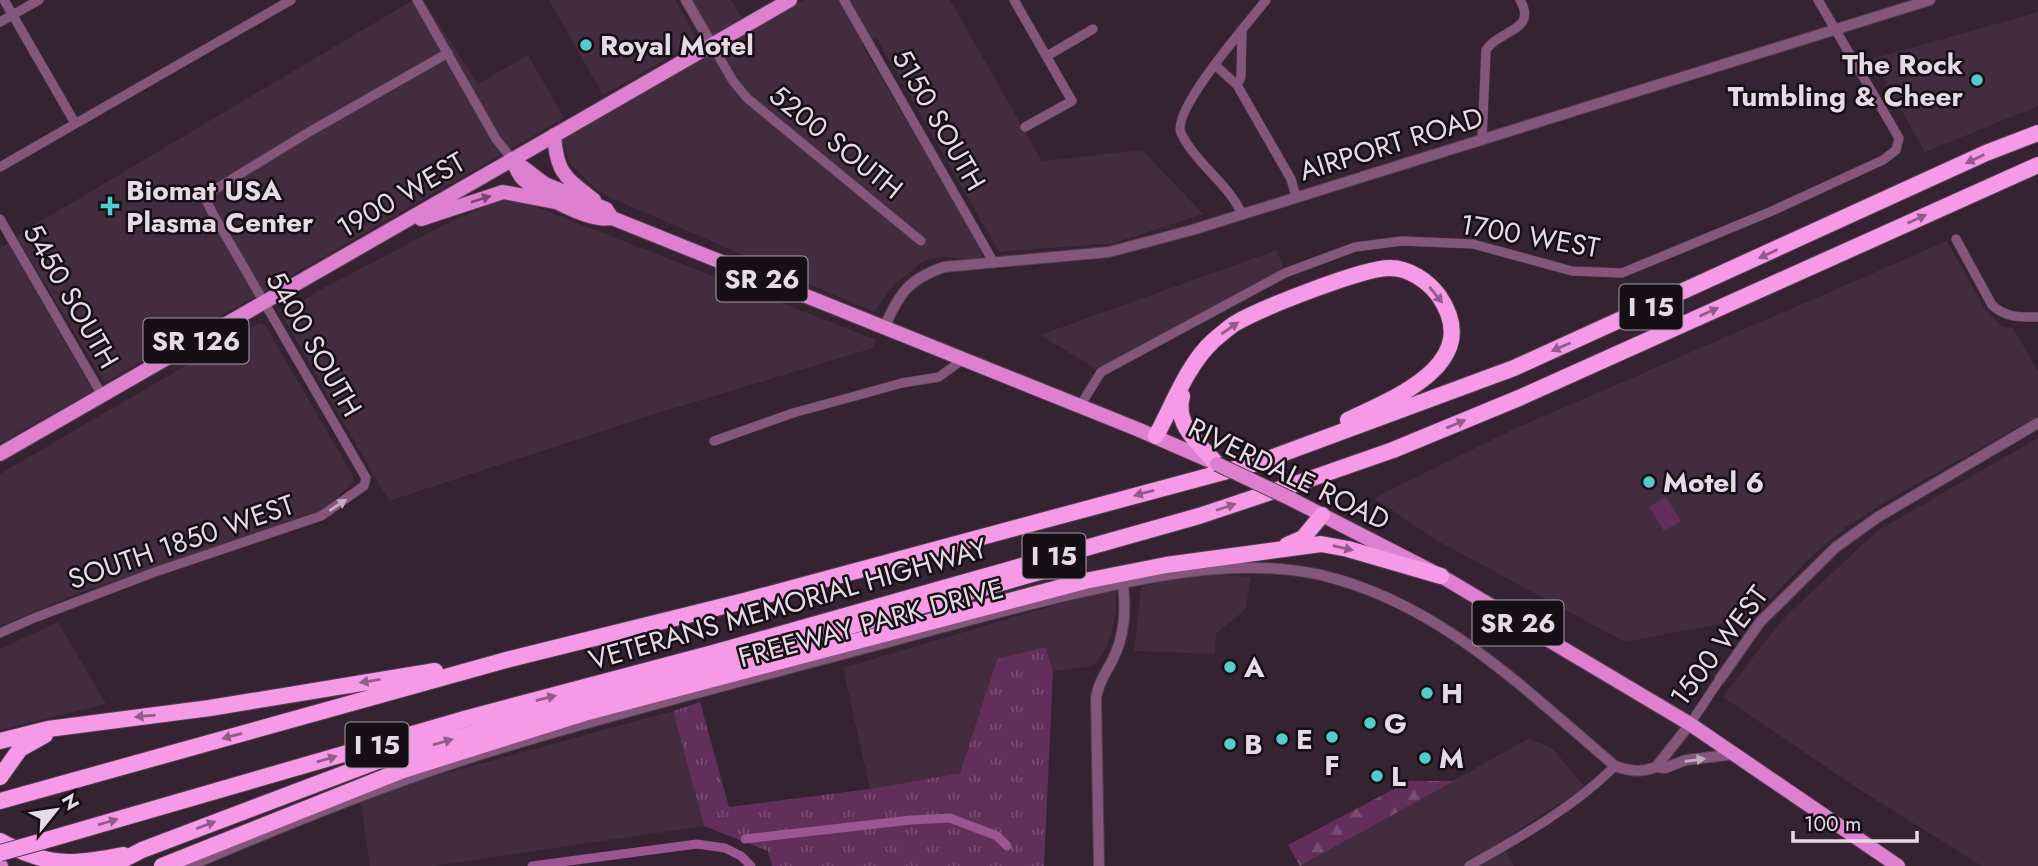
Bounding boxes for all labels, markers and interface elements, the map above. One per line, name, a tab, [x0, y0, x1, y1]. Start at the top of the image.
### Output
place label: Royal Motel	[600, 25, 754, 66]
marker: Royal Motel	[578, 37, 594, 53]
street label: 5150 SOUTH	[882, 42, 996, 198]
place label: The Rock Tumbling & Cheer	[1728, 44, 1963, 117]
marker: The Rock Tumbling & Cheer	[1969, 72, 1985, 88]
street label: 5200 SOUTH	[760, 75, 912, 209]
street label: AIRPORT ROAD	[1294, 97, 1488, 191]
street label: 1900 WEST	[329, 142, 473, 248]
one-way arrow	[1965, 153, 1985, 165]
place label: Biomat USA Plasma Center	[126, 170, 314, 243]
one-way arrow	[471, 194, 492, 204]
marker: Biomat USA Plasma Center	[100, 196, 120, 216]
street label: 1700 WEST	[1457, 204, 1603, 268]
one-way arrow	[1906, 213, 1927, 224]
street label: 5450 SOUTH	[13, 216, 129, 376]
one-way arrow	[1758, 248, 1778, 259]
road number: SR 26	[716, 256, 808, 302]
street label: 5400 SOUTH	[256, 264, 372, 424]
road number: I 15	[1620, 284, 1682, 330]
one-way arrow	[1428, 285, 1443, 303]
one-way arrow	[1699, 306, 1719, 318]
road number: SR 126	[144, 318, 248, 364]
one-way arrow	[1221, 321, 1239, 335]
one-way arrow	[1550, 342, 1571, 353]
street label: RIVERDALE ROAD	[1181, 407, 1397, 541]
one-way arrow	[1446, 418, 1467, 429]
place label: Motel 6	[1663, 462, 1764, 503]
marker: Motel 6	[1641, 474, 1657, 490]
street label: SOUTH 1850 WEST	[62, 484, 300, 600]
one-way arrow	[1132, 488, 1154, 499]
one-way arrow	[329, 498, 347, 512]
one-way arrow	[1216, 502, 1237, 512]
street label: VETERANS MEMORIAL HIGHWAY	[584, 527, 992, 681]
road number: I 15	[1023, 534, 1086, 578]
one-way arrow	[1332, 543, 1354, 554]
street label: FREEWAY PARK DRIVE	[734, 568, 1008, 678]
street label: 1500 WEST	[1660, 577, 1778, 715]
road number: SR 26	[1472, 600, 1564, 646]
place label: A	[1243, 647, 1265, 688]
marker: A	[1222, 659, 1238, 675]
place label: H	[1441, 673, 1463, 714]
one-way arrow	[359, 676, 381, 687]
marker: H	[1419, 685, 1435, 701]
one-way arrow	[535, 692, 557, 703]
place label: G	[1384, 703, 1407, 744]
one-way arrow	[134, 711, 156, 722]
marker: G	[1362, 715, 1378, 731]
place label: E	[1296, 719, 1313, 760]
road number: I 15	[346, 722, 408, 768]
place label: B	[1244, 724, 1263, 765]
marker: F	[1324, 729, 1340, 745]
marker: E	[1274, 731, 1290, 747]
one-way arrow	[221, 732, 242, 742]
one-way arrow	[433, 736, 455, 747]
marker: B	[1222, 736, 1238, 752]
place label: M	[1439, 738, 1464, 779]
place label: F	[1324, 745, 1340, 786]
marker: M	[1417, 750, 1433, 766]
one-way arrow	[317, 754, 338, 764]
one-way arrow	[1684, 754, 1706, 765]
place label: L	[1391, 756, 1406, 797]
marker: L	[1369, 768, 1385, 784]
north arrow	[21, 775, 91, 845]
text: N	[55, 788, 86, 815]
scale bar	[1793, 800, 1917, 844]
text: 100 m	[1804, 809, 1861, 839]
one-way arrow	[98, 816, 119, 826]
one-way arrow	[195, 820, 216, 831]

